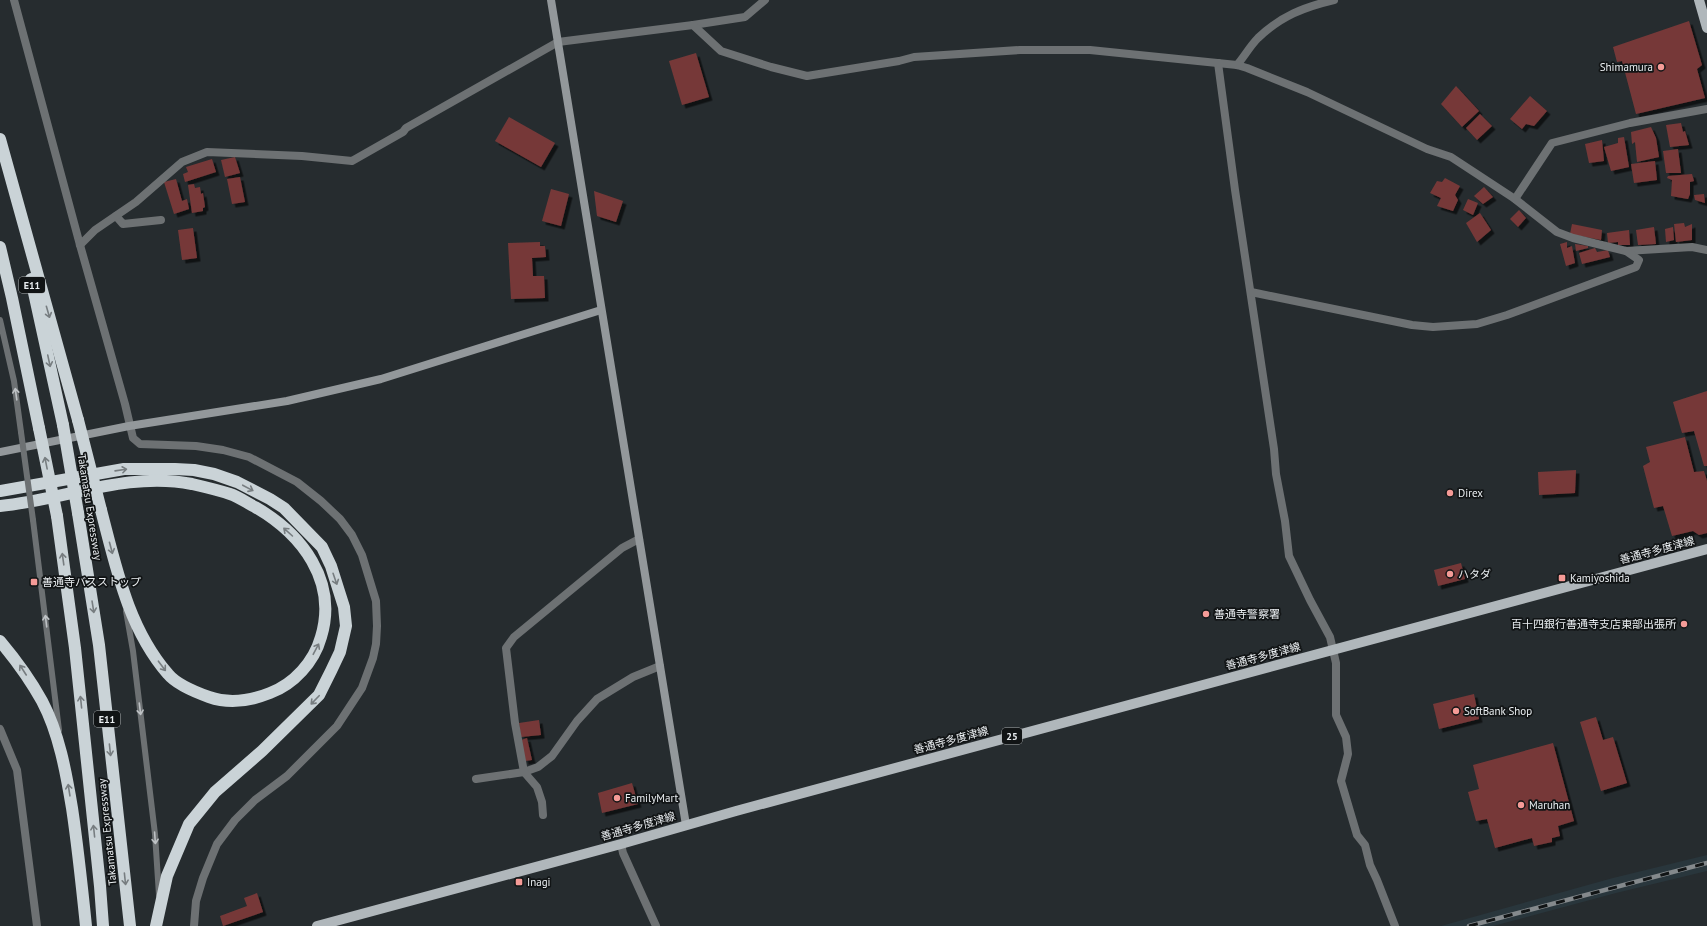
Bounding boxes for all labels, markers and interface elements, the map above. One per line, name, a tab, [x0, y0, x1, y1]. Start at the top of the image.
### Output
place label: Shimamura	[1600, 60, 1653, 74]
marker: Shimamura	[1656, 62, 1666, 72]
road number: E11	[19, 277, 45, 293]
one-way arrow	[45, 305, 52, 318]
one-way arrow	[45, 354, 53, 367]
one-way arrow	[12, 388, 20, 401]
street label: Takamatsu Expressway	[75, 453, 105, 562]
one-way arrow	[42, 457, 50, 470]
one-way arrow	[114, 466, 127, 474]
one-way arrow	[242, 484, 254, 492]
place label: Direx	[1458, 486, 1483, 500]
marker: Direx	[1445, 488, 1455, 498]
one-way arrow	[283, 528, 293, 537]
street label: 善通寺多度津線	[1618, 533, 1696, 567]
one-way arrow	[108, 541, 115, 554]
one-way arrow	[59, 553, 67, 566]
place label: ハタダ	[1458, 567, 1491, 581]
marker: ハタダ	[1445, 569, 1455, 579]
place label: Kamiyoshida	[1570, 571, 1630, 585]
one-way arrow	[332, 572, 339, 585]
marker: Kamiyoshida	[1557, 573, 1567, 583]
place label: 善通寺バスストップ	[42, 575, 141, 589]
marker: 善通寺バスストップ	[29, 577, 39, 587]
one-way arrow	[89, 600, 97, 613]
place label: 善通寺警察署	[1214, 607, 1280, 621]
marker: 善通寺警察署	[1201, 609, 1211, 619]
one-way arrow	[42, 615, 50, 628]
place label: 百十四銀行善通寺支店東部出張所	[1511, 617, 1677, 631]
marker: 百十四銀行善通寺支店東部出張所	[1679, 619, 1689, 629]
street label: 善通寺多度津線	[1224, 639, 1302, 673]
one-way arrow	[313, 643, 321, 655]
one-way arrow	[158, 660, 166, 671]
one-way arrow	[19, 665, 27, 676]
one-way arrow	[310, 695, 320, 705]
one-way arrow	[77, 696, 85, 709]
one-way arrow	[137, 702, 144, 715]
place label: SoftBank Shop	[1464, 704, 1532, 718]
marker: SoftBank Shop	[1451, 706, 1461, 716]
road number: E11	[94, 711, 120, 727]
street label: 善通寺多度津線	[912, 723, 990, 757]
road number: 25	[1002, 728, 1022, 744]
one-way arrow	[107, 743, 114, 756]
street label: Takamatsu Expressway	[94, 777, 120, 886]
one-way arrow	[65, 784, 73, 797]
place label: FamilyMart	[625, 791, 679, 805]
marker: FamilyMart	[612, 793, 622, 803]
place label: Maruhan	[1529, 798, 1570, 812]
marker: Maruhan	[1516, 800, 1526, 810]
street label: 善通寺多度津線	[599, 809, 677, 843]
one-way arrow	[91, 825, 98, 838]
one-way arrow	[152, 831, 159, 844]
one-way arrow	[121, 872, 129, 885]
place label: Inagi	[527, 875, 551, 889]
marker: Inagi	[514, 877, 524, 887]

